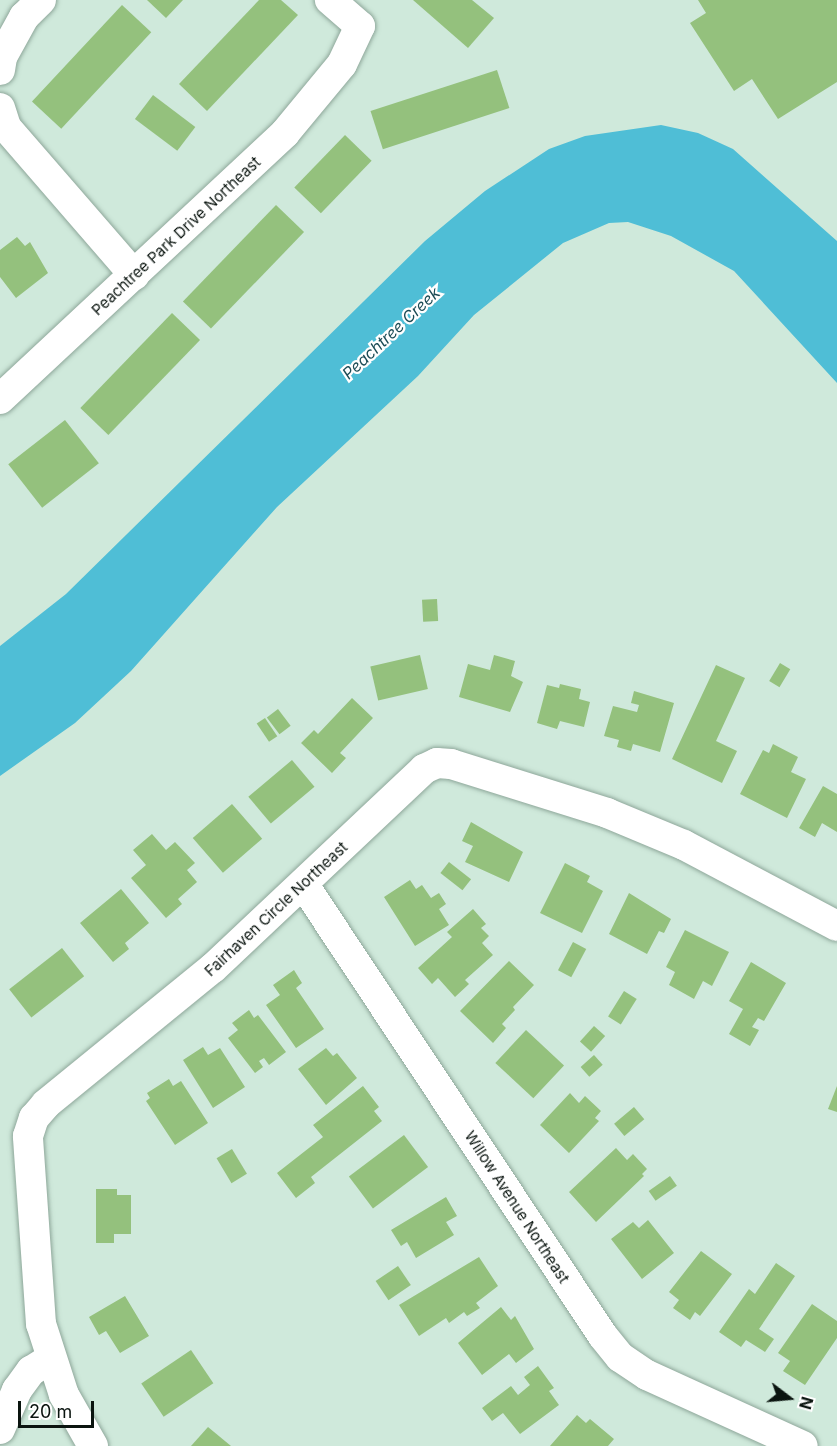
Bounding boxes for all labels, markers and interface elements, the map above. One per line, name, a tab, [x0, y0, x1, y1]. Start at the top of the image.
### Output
street label: Peachtree Park Drive Northeast	[88, 153, 264, 319]
water label: Peachtree Creek	[338, 283, 444, 383]
street label: Fairhaven Circle Northeast	[201, 838, 351, 980]
street label: Willow Avenue Northeast	[461, 1127, 573, 1287]
north arrow	[759, 1368, 819, 1428]
scale bar	[21, 1389, 98, 1427]
text: N	[795, 1394, 818, 1412]
text: 20 m	[29, 1401, 72, 1422]

